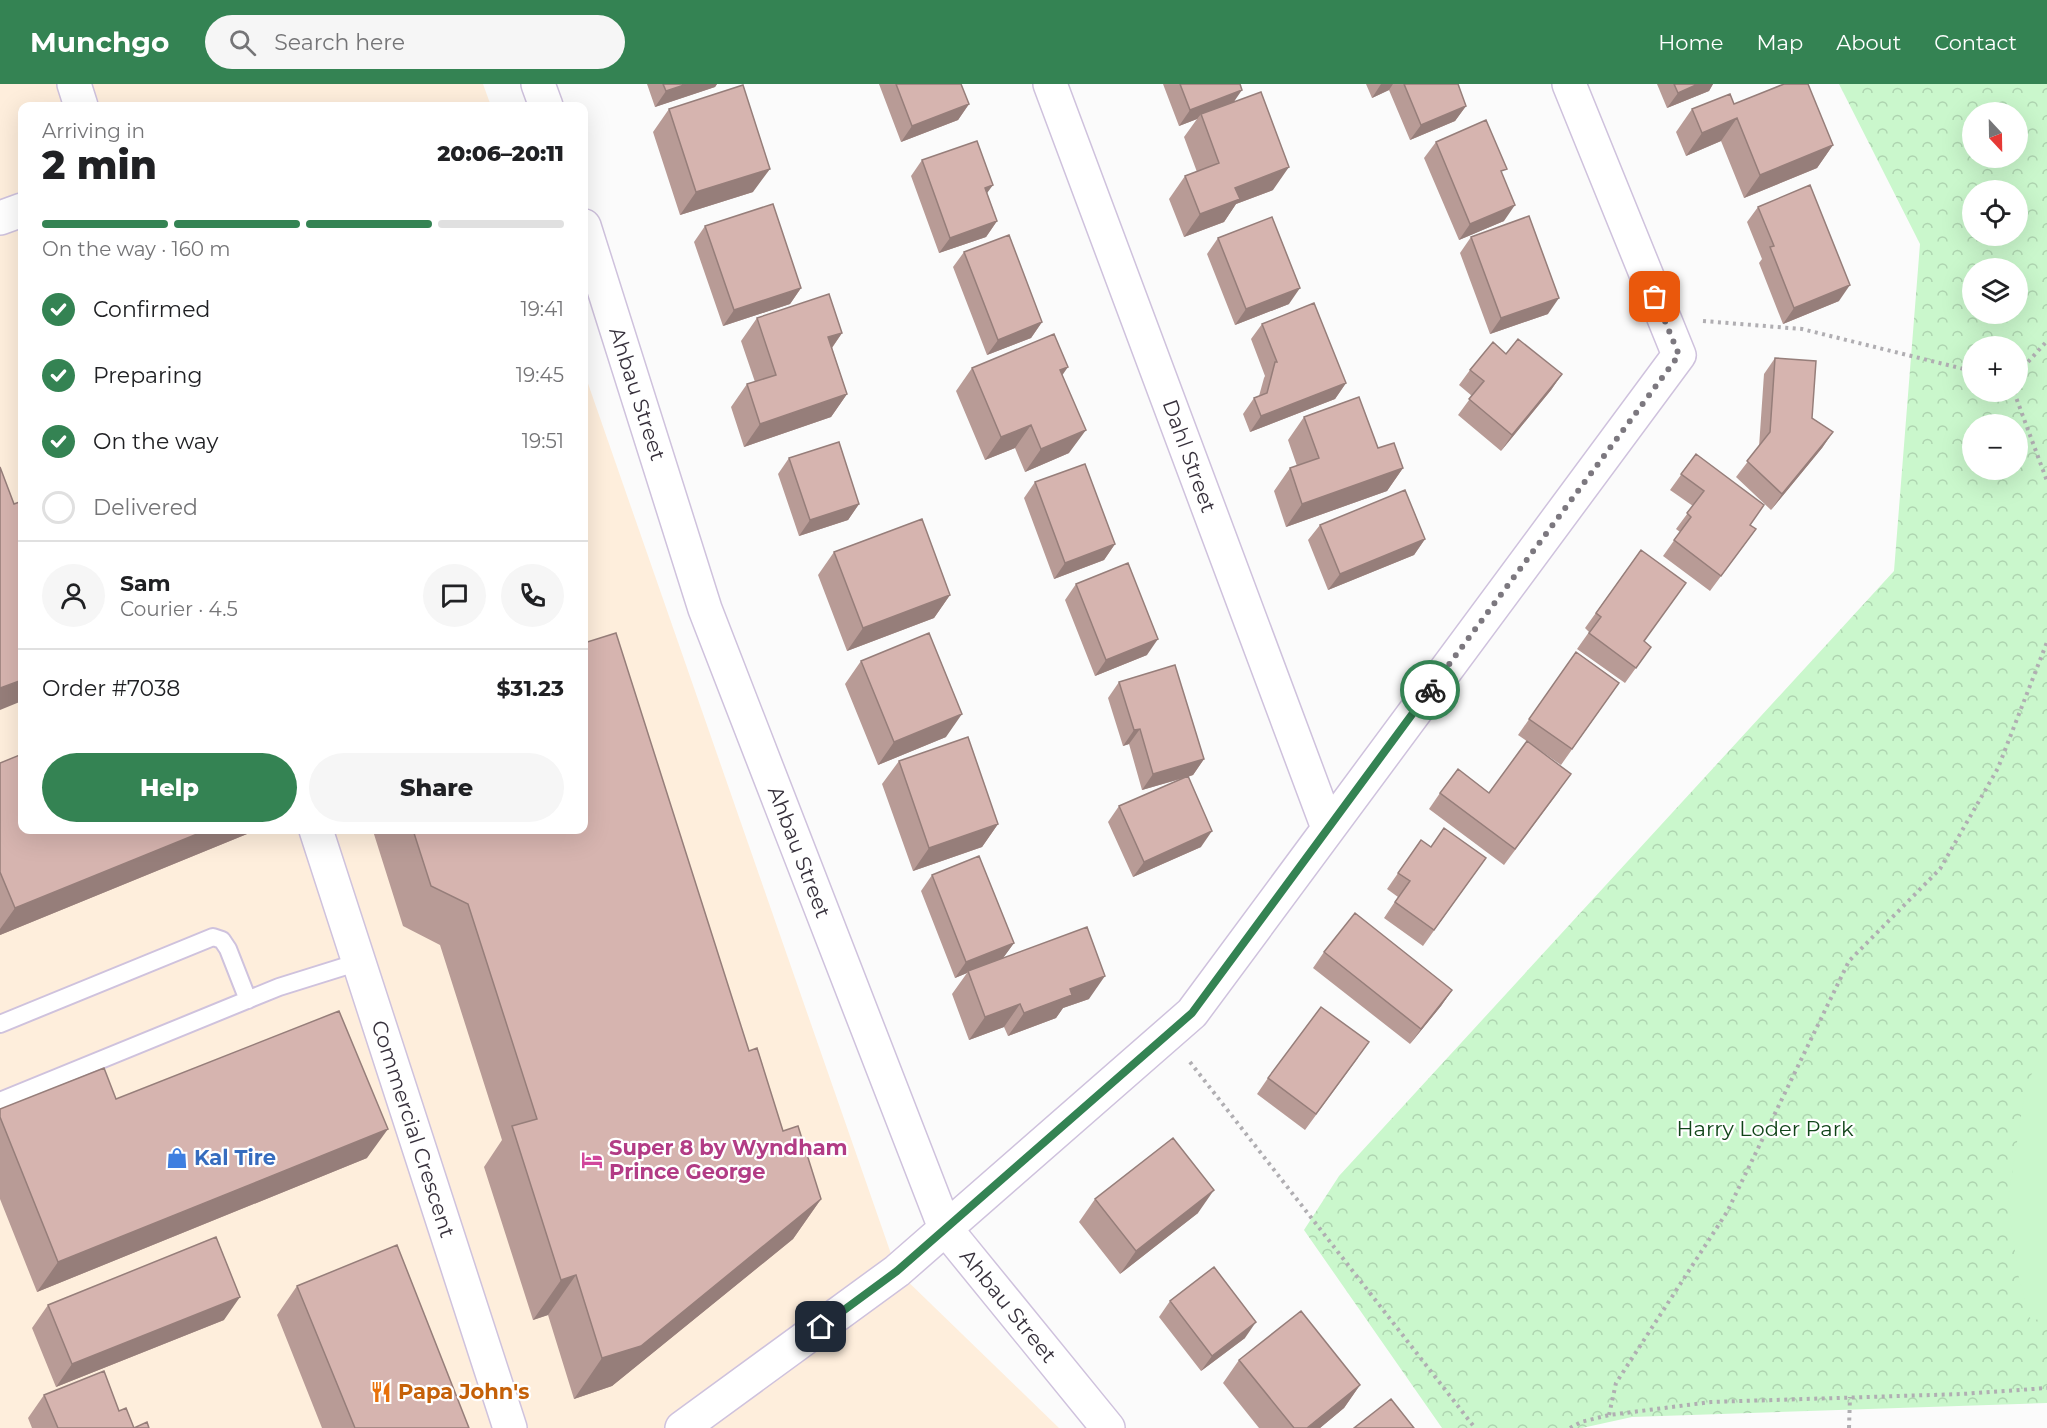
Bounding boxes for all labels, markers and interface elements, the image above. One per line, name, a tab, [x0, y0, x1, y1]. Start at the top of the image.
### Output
search box	[205, 15, 625, 69]
text: Munchgo	[30, 25, 169, 59]
icon: search	[226, 26, 259, 59]
text: Search here	[274, 29, 405, 56]
text: Home	[1658, 30, 1723, 55]
text: Map	[1756, 30, 1803, 55]
text: About	[1836, 30, 1901, 55]
text: Contact	[1934, 30, 2017, 55]
north arrow	[1962, 102, 2028, 168]
map controls	[1962, 102, 2028, 480]
text: Arriving in	[42, 119, 145, 143]
text: 20:06–20:11	[437, 140, 564, 167]
text: 2 min	[42, 141, 157, 189]
button: locate	[1962, 180, 2028, 246]
text: On the way · 160 m	[42, 237, 231, 261]
button: layers	[1962, 258, 2028, 324]
pin	[1629, 271, 1680, 322]
icon: bag	[1638, 280, 1671, 313]
icon: check	[42, 293, 75, 326]
text: Confirmed	[93, 296, 210, 323]
text: 19:41	[520, 297, 564, 321]
street label: Ahbau Street	[604, 324, 671, 464]
button: +	[1962, 336, 2028, 402]
icon: check	[42, 359, 75, 392]
text: Preparing	[93, 362, 202, 389]
text: 19:45	[516, 363, 564, 387]
street label: Dahl Street	[1157, 396, 1221, 516]
button: −	[1962, 414, 2028, 480]
icon: check	[42, 425, 75, 458]
text: On the way	[93, 428, 218, 455]
text: 19:51	[522, 429, 564, 453]
text: Delivered	[93, 494, 198, 521]
button: person	[42, 564, 105, 627]
button: chat	[423, 564, 486, 627]
button: phone	[501, 564, 564, 627]
text: Sam	[120, 570, 171, 597]
text: Courier · 4.5	[120, 597, 238, 621]
courier	[1400, 660, 1460, 720]
icon: bike	[1414, 674, 1447, 707]
text: Order #7038	[42, 675, 180, 702]
text: $31.23	[496, 675, 564, 702]
button: Help	[42, 753, 297, 822]
button: Share	[309, 753, 564, 822]
street label: Ahbau Street	[763, 782, 836, 921]
street label: Commercial Crescent	[367, 1017, 460, 1241]
park label: Harry Loder Park	[1676, 1116, 1854, 1141]
place label: Super 8 by Wyndham Prince George	[609, 1135, 848, 1184]
place label: Kal Tire	[194, 1145, 276, 1170]
shop icon: Kal Tire	[165, 1146, 189, 1170]
hotel icon: Super 8 by Wyndham Prince George	[580, 1148, 604, 1172]
street label: Ahbau Street	[955, 1244, 1062, 1368]
pin	[795, 1301, 846, 1352]
icon: home	[804, 1310, 837, 1343]
place label: Papa John's	[398, 1379, 529, 1404]
restaurant icon: Papa John's	[369, 1380, 393, 1404]

